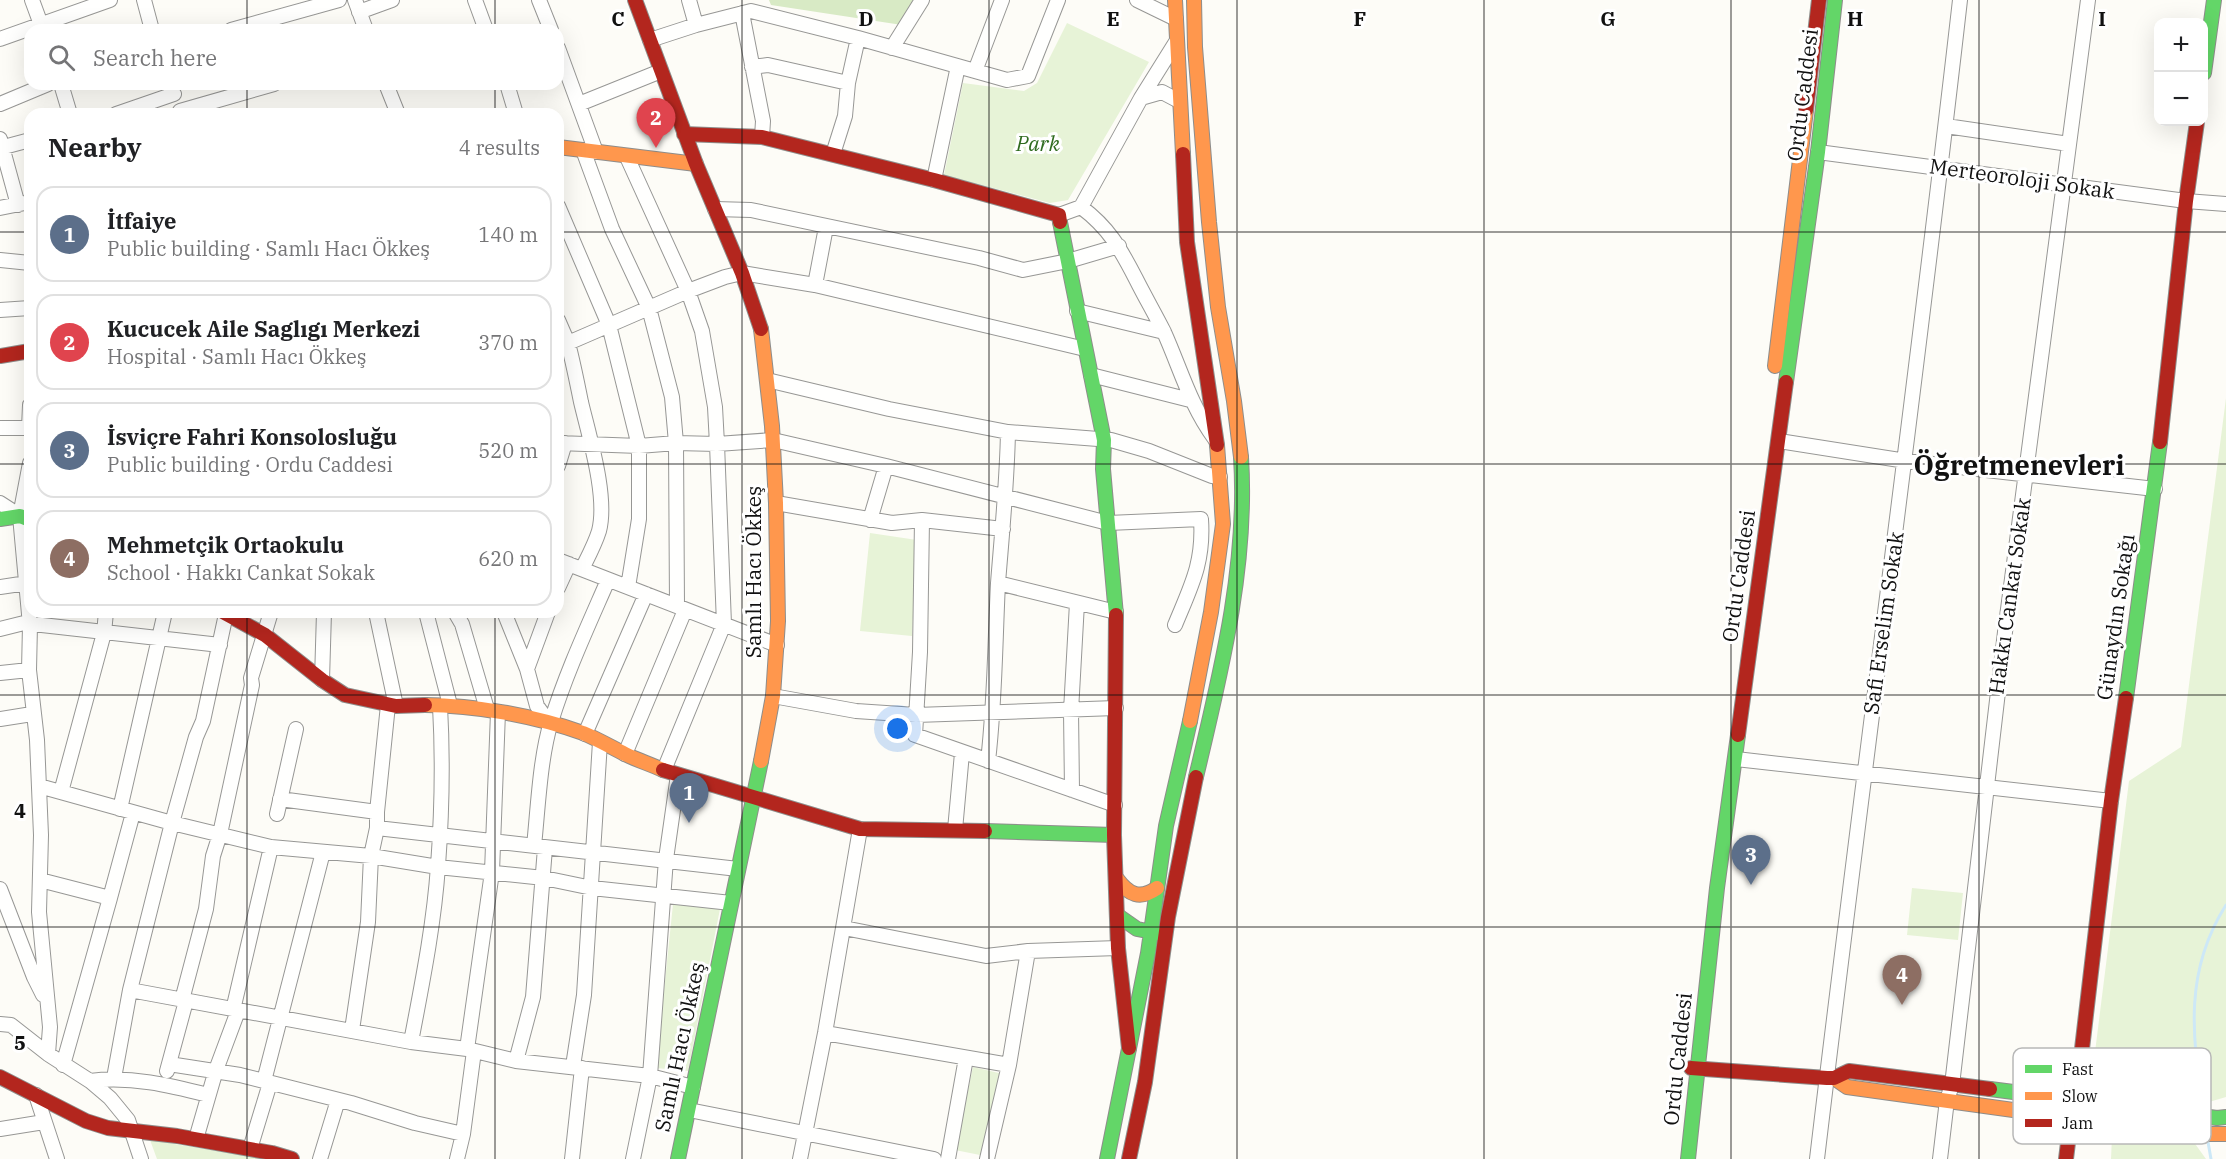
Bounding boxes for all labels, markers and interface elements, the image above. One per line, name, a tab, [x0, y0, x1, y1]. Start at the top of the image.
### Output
text: C	[611, 5, 625, 32]
text: D	[858, 5, 874, 32]
text: E	[1106, 5, 1120, 32]
text: F	[1354, 5, 1366, 32]
text: G	[1600, 5, 1616, 32]
text: H	[1847, 5, 1863, 32]
text: I	[2098, 5, 2106, 32]
map controls	[2154, 18, 2208, 126]
button: +	[2154, 18, 2208, 72]
search box	[24, 24, 564, 90]
street label: Ordu Caddesi	[1780, 27, 1824, 163]
icon: search	[45, 41, 78, 74]
text: Search here	[93, 43, 217, 72]
button: −	[2154, 72, 2208, 126]
pin: 2	[636, 98, 676, 148]
park label: Park	[1015, 129, 1061, 157]
text: Nearby	[48, 130, 142, 164]
text: 4 results	[459, 134, 540, 161]
street label: Merteoroloji Sokak	[1928, 151, 2117, 205]
text: İtfaiye	[107, 206, 176, 235]
text: 1	[64, 221, 76, 248]
text: 140 m	[478, 221, 538, 248]
text: Public building · Samlı Hacı Ökkeş	[107, 235, 430, 262]
text: Kucucek Aile Saglıgı Merkezi	[107, 314, 420, 343]
text: 2	[64, 329, 76, 356]
text: 370 m	[478, 329, 538, 356]
text: Hospital · Samlı Hacı Ökkeş	[107, 343, 367, 370]
text: İsviçre Fahri Konsolosluğu	[107, 422, 397, 451]
text: 3	[64, 437, 76, 464]
text: 520 m	[478, 437, 538, 464]
district label: Öğretmenevleri	[1914, 447, 2124, 482]
text: Public building · Ordu Caddesi	[107, 451, 393, 478]
street label: Samlı Hacı Ökkeş	[739, 486, 767, 658]
street label: Hakkı Cankat Sokak	[1981, 495, 2037, 696]
street label: Ordu Caddesi	[1715, 508, 1761, 644]
street label: Safi Erselim Sokak	[1856, 529, 1910, 716]
text: Mehmetçik Ortaokulu	[107, 530, 344, 559]
street label: Günaydın Sokağı	[2089, 532, 2141, 702]
text: 4	[64, 545, 76, 572]
text: 620 m	[478, 545, 538, 572]
text: School · Hakkı Cankat Sokak	[107, 559, 375, 586]
your location	[883, 714, 912, 743]
pin: 1	[670, 774, 708, 823]
text: 4	[14, 797, 26, 824]
pin: 3	[1732, 836, 1770, 885]
pin: 4	[1882, 956, 1922, 1005]
street label: Samlı Hacı Ökkeş	[647, 959, 711, 1134]
street label: Ordu Caddesi	[1656, 991, 1698, 1127]
text: 5	[14, 1029, 26, 1056]
legend	[2013, 1048, 2211, 1144]
text: Fast	[2062, 1059, 2094, 1079]
text: Slow	[2062, 1086, 2098, 1106]
text: Jam	[2062, 1113, 2093, 1133]

